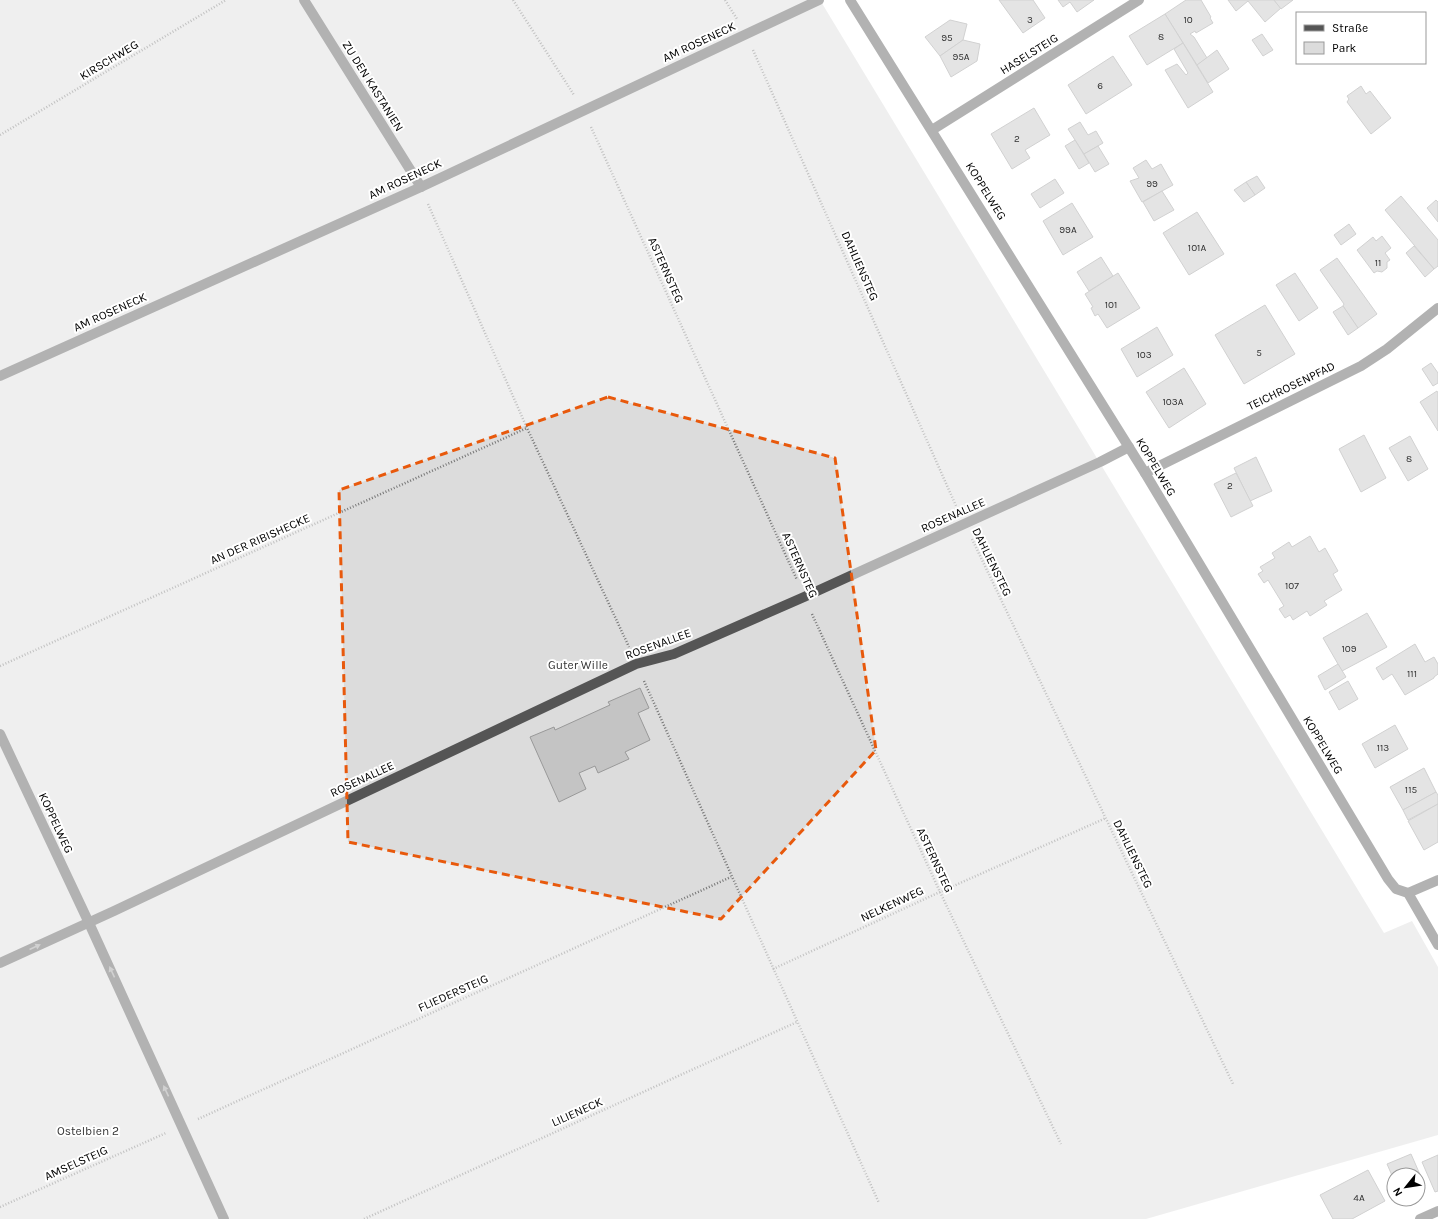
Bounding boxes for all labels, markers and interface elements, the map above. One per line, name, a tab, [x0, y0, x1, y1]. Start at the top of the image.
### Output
legend	[1296, 12, 1426, 64]
house number: 3	[1027, 14, 1033, 26]
house number: 10	[1183, 14, 1193, 26]
street label: AM ROSENECK	[660, 19, 738, 65]
text: Straße	[1332, 21, 1368, 35]
street label: HASELSTEIG	[997, 31, 1061, 77]
house number: 8	[1158, 31, 1164, 43]
house number: 95	[941, 32, 953, 44]
street label: KIRSCHWEG	[77, 37, 141, 83]
street label: ZU DEN KASTANIEN	[340, 38, 406, 134]
text: Park	[1332, 41, 1357, 55]
house number: 95A	[952, 51, 970, 63]
house number: 6	[1097, 80, 1103, 92]
house number: 2	[1014, 133, 1020, 145]
street label: AM ROSENECK	[366, 156, 444, 202]
street label: KOPPELWEG	[963, 160, 1009, 222]
house number: 99	[1146, 178, 1158, 190]
house number: 99A	[1059, 224, 1077, 236]
street label: DAHLIENSTEG	[838, 229, 882, 303]
street label: ASTERNSTEG	[645, 235, 687, 305]
house number: 101A	[1188, 242, 1206, 254]
house number: 11	[1375, 257, 1381, 269]
street label: AM ROSENECK	[71, 289, 149, 334]
house number: 101	[1105, 299, 1117, 311]
house number: 5	[1256, 347, 1262, 359]
house number: 103	[1136, 349, 1152, 361]
street label: TEICHROSENPFAD	[1245, 359, 1337, 413]
house number: 103A	[1163, 396, 1184, 408]
street label: KOPPELWEG	[1133, 435, 1179, 499]
house number: 8	[1406, 453, 1412, 465]
house number: 2	[1227, 480, 1233, 492]
street label: ROSENALLEE	[919, 495, 987, 535]
street label: AN DER RIBISHECKE	[208, 511, 312, 567]
street label: DAHLIENSTEG	[969, 525, 1015, 599]
street label: ASTERNSTEG	[779, 530, 821, 600]
house number: 107	[1285, 580, 1299, 592]
street label: ROSENALLEE	[623, 626, 693, 662]
house number: 109	[1341, 643, 1357, 655]
park label: Guter Wille	[548, 658, 608, 672]
house number: 111	[1407, 668, 1417, 680]
street label: KOPPELWEG	[1300, 713, 1346, 777]
house number: 113	[1377, 742, 1389, 754]
street label: ROSENALLEE	[328, 758, 396, 800]
house number: 115	[1405, 784, 1417, 796]
street label: KOPPELWEG	[36, 790, 76, 856]
street label: DAHLIENSTEG	[1110, 817, 1156, 891]
street label: ASTERNSTEG	[914, 825, 956, 895]
street label: NELKENWEG	[858, 883, 926, 925]
one-way arrow	[30, 944, 41, 950]
one-way arrow	[109, 967, 115, 978]
street label: FLIEDERSTEIG	[416, 971, 490, 1015]
one-way arrow	[163, 1085, 169, 1096]
street label: LILIENECK	[549, 1094, 605, 1129]
park label: Ostelbien 2	[57, 1124, 119, 1138]
street label: AMSELSTEIG	[42, 1143, 110, 1183]
north arrow	[1386, 1167, 1426, 1207]
text: N	[1390, 1185, 1405, 1198]
house number: 4A	[1353, 1192, 1365, 1204]

